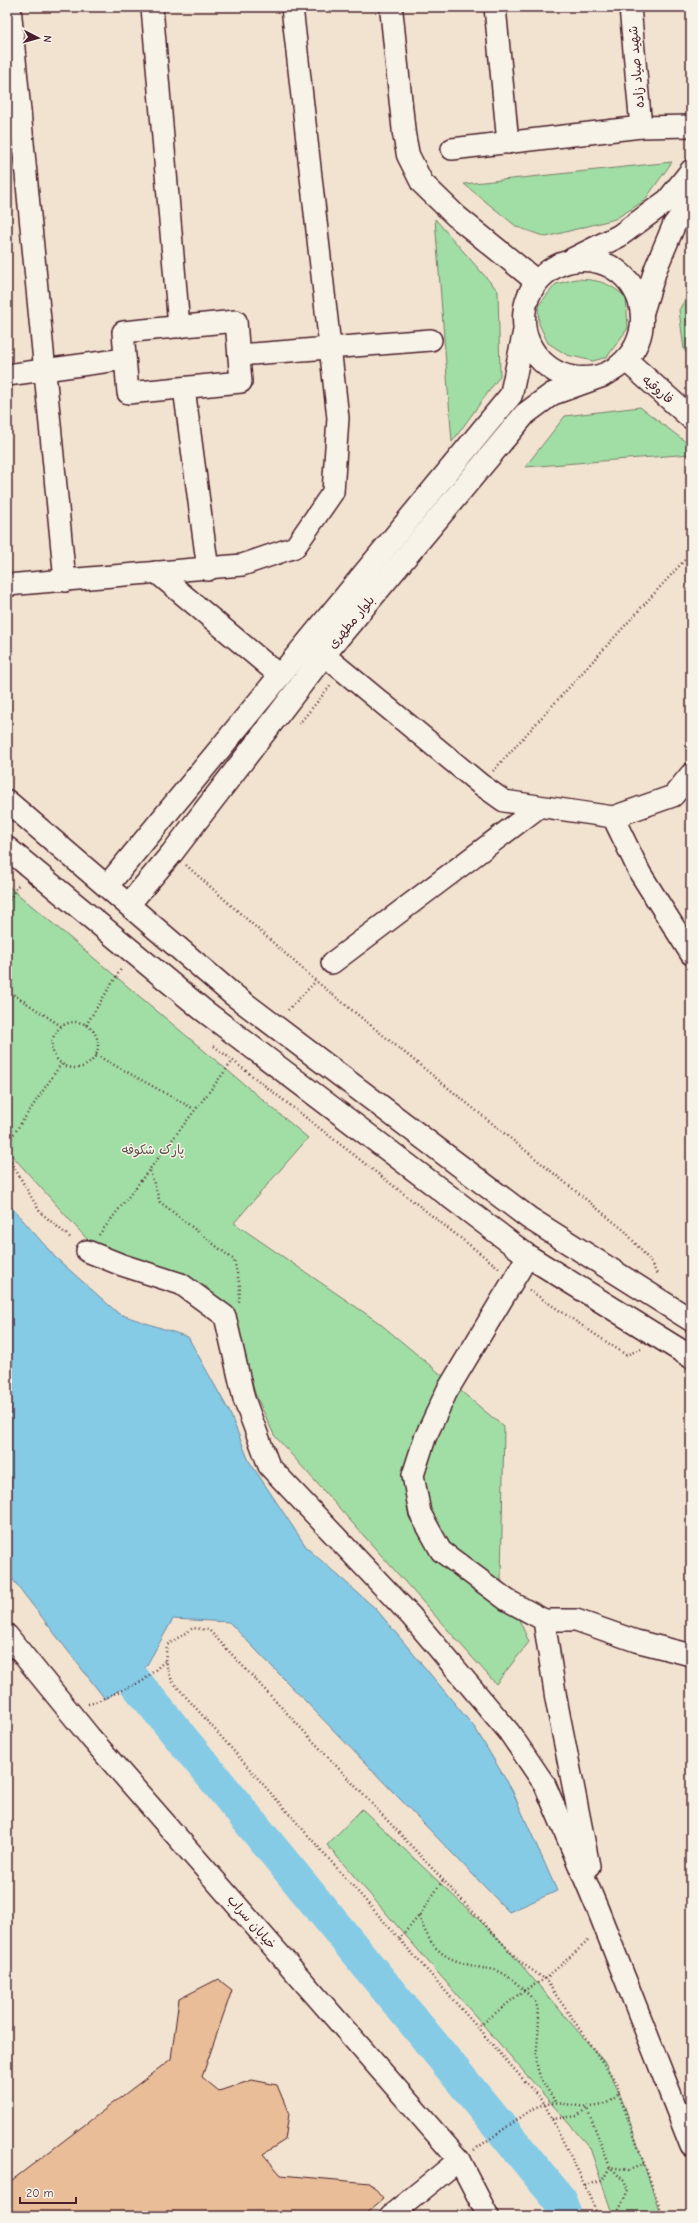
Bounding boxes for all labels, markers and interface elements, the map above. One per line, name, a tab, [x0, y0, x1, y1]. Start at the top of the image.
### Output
north arrow	[18, 18, 58, 58]
street label: شهید صیاد زاده	[625, 25, 648, 109]
text: N	[41, 35, 54, 43]
street label: فاروقیه	[639, 371, 677, 407]
street label: بلوار مطهری	[325, 592, 378, 652]
park label: پارک شکوفه	[122, 1142, 184, 1158]
street label: خیابان سراب	[224, 1892, 280, 1953]
scale bar	[20, 2179, 76, 2205]
text: 20 m	[26, 2186, 54, 2200]

